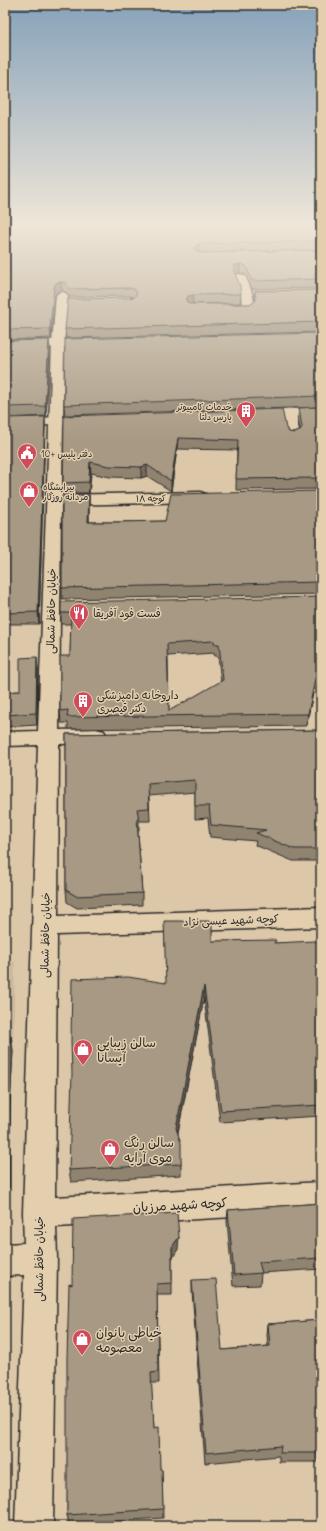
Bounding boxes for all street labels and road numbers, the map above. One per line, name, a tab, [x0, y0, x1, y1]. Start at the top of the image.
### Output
street label: کوچه ۱۸	[136, 492, 166, 505]
street label: خیابان حافظ شمالی	[43, 568, 60, 654]
street label: خیابان حافظ شمالی	[37, 892, 54, 978]
street label: کوچه شهید عیسی نژاد	[183, 911, 279, 930]
street label: کوچه شهید مرزبان	[132, 1194, 228, 1216]
street label: خیابان حافظ شمالی	[32, 1216, 47, 1302]

